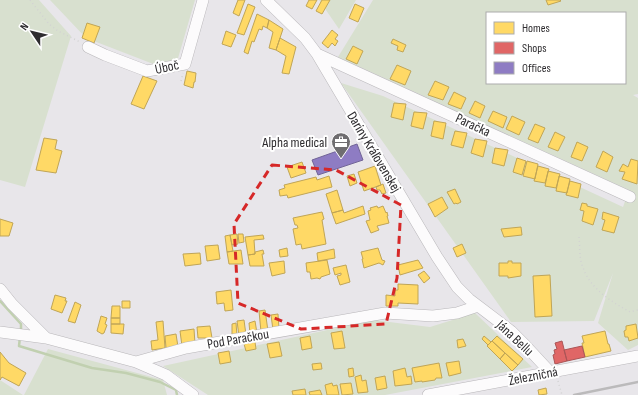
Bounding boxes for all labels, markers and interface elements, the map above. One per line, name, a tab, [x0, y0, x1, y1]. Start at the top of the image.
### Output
north arrow	[12, 12, 52, 52]
legend	[486, 12, 626, 84]
text: N	[17, 20, 31, 33]
text: Homes	[522, 21, 550, 36]
text: Shops	[522, 41, 547, 56]
street label: Úboč	[153, 56, 181, 78]
text: Offices	[522, 61, 551, 76]
street label: Dariny Kráľovenskej	[343, 109, 405, 195]
street label: Paračka	[453, 110, 493, 140]
office icon: Alpha medical	[330, 131, 352, 159]
place label: Alpha medical	[261, 134, 327, 151]
street label: Jána Bellu	[492, 316, 537, 360]
street label: Pod Paračkou	[206, 325, 270, 353]
street label: Železničná	[507, 363, 559, 389]

